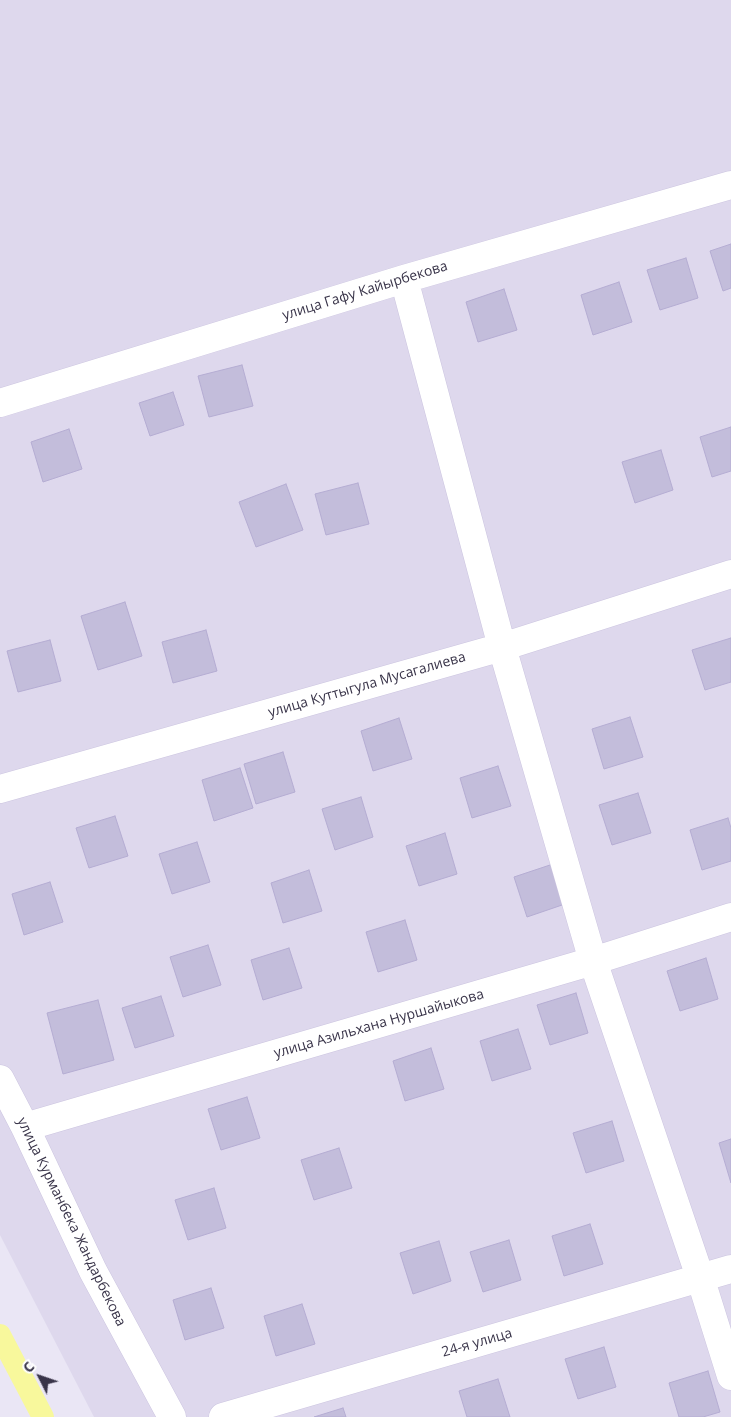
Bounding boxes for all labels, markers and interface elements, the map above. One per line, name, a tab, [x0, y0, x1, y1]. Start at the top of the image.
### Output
street label: улица Гафу Кайырбекова	[280, 258, 450, 324]
street label: улица Куттыгула Мусагалиева	[266, 649, 468, 721]
street label: улица Азильхана Нуршайыкова	[272, 986, 486, 1062]
street label: улица Курманбека Жандарбекова	[13, 1115, 129, 1329]
street label: 24-я улица	[440, 1325, 514, 1361]
north arrow	[15, 1352, 65, 1402]
text: С	[18, 1357, 38, 1376]

